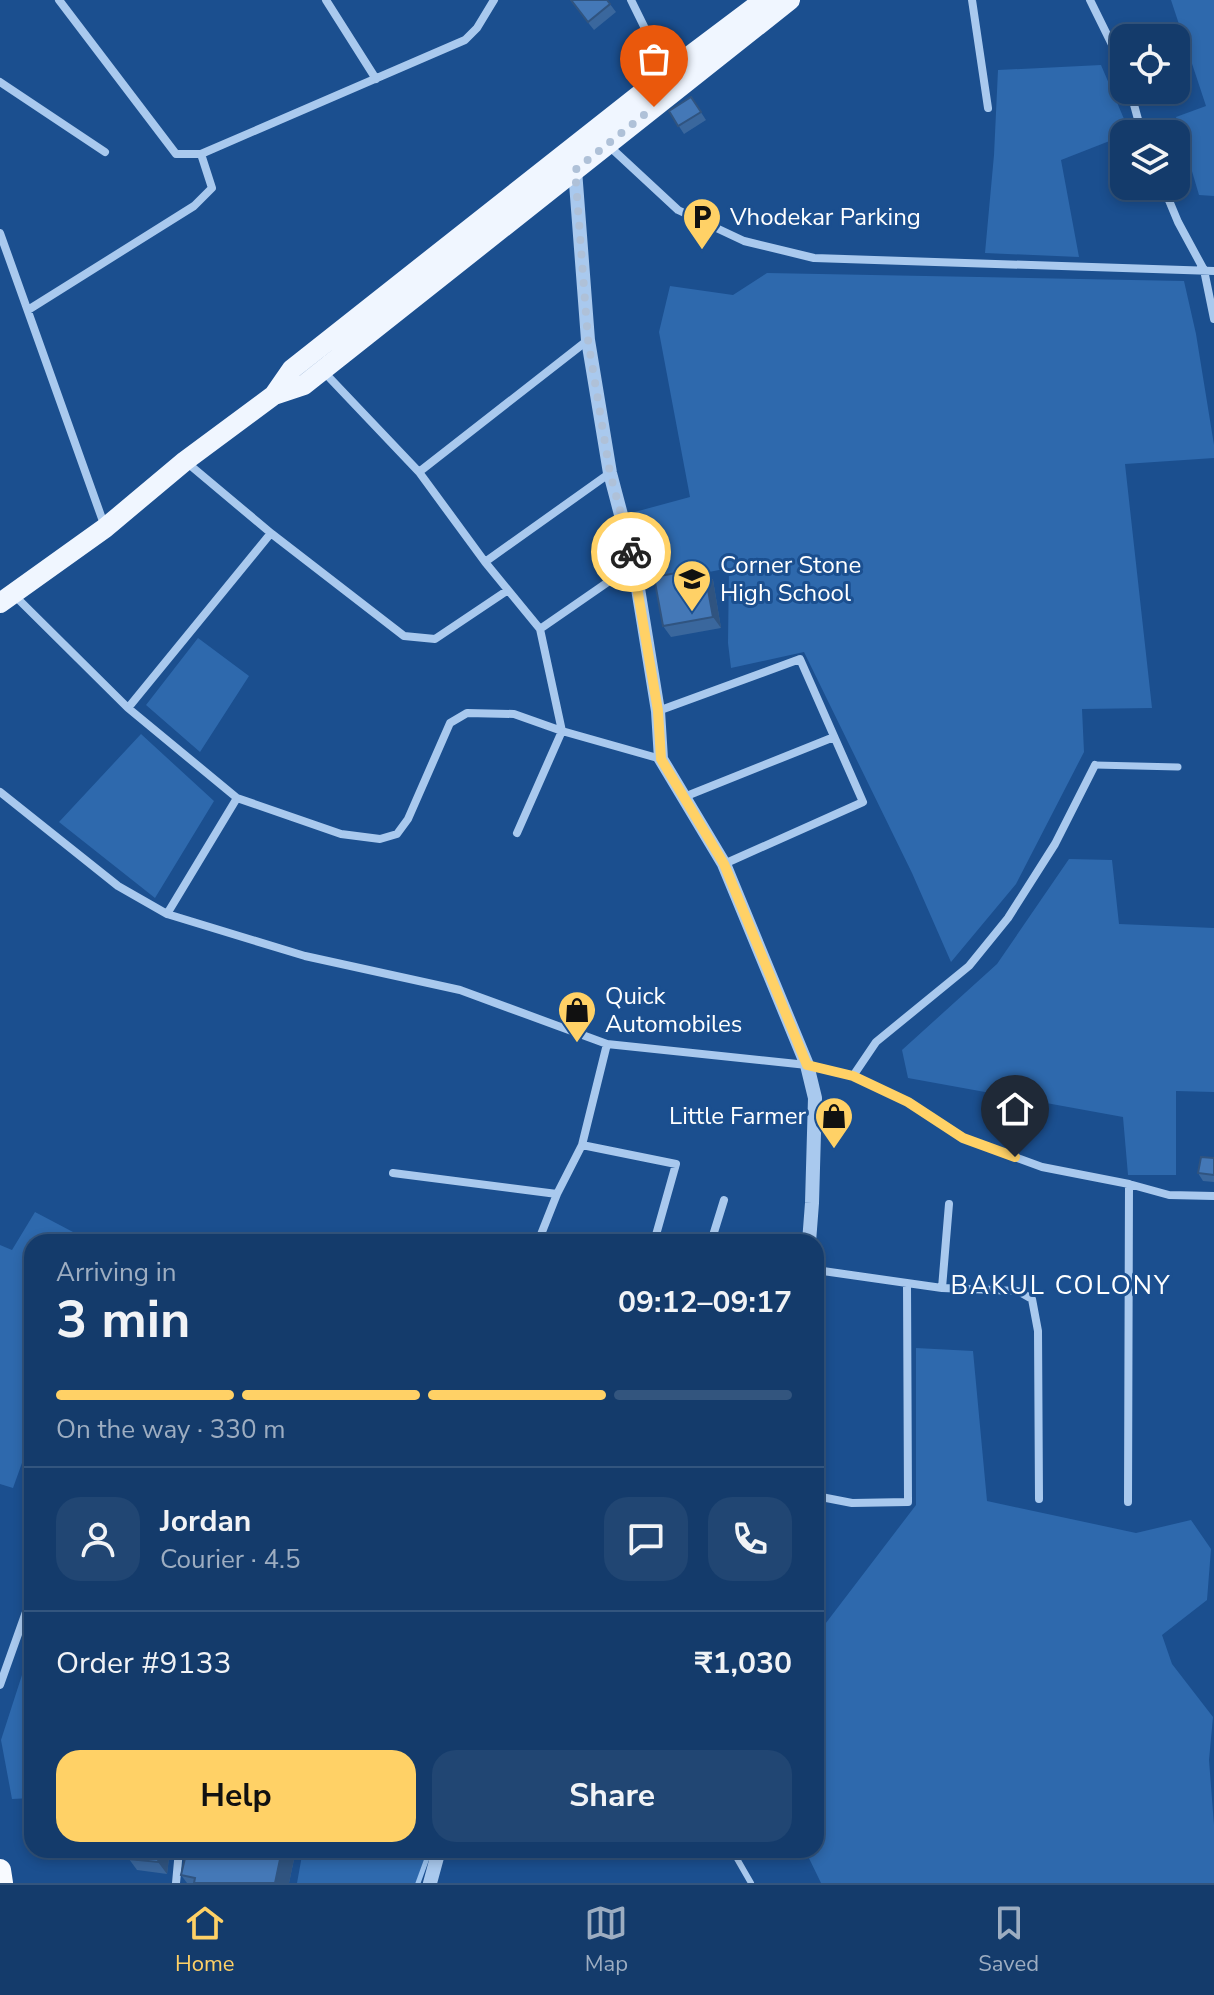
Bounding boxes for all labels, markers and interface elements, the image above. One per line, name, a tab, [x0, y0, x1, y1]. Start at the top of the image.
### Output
map controls	[1110, 24, 1190, 200]
button: locate	[1110, 24, 1190, 104]
pin	[620, 25, 688, 107]
icon: bag	[632, 37, 676, 81]
button: layers	[1110, 120, 1190, 200]
parking icon: Vhodekar Parking	[681, 196, 723, 251]
place label: Vhodekar Parking	[729, 201, 921, 233]
courier	[591, 512, 671, 592]
icon: bike	[609, 530, 653, 574]
place label: Corner Stone High School	[720, 549, 861, 609]
school or university icon: Corner Stone High School	[671, 558, 713, 613]
place label: Quick Automobiles	[605, 980, 742, 1040]
shop icon: Quick Automobiles	[556, 989, 598, 1044]
pin	[981, 1075, 1049, 1157]
icon: home	[993, 1087, 1037, 1131]
shop icon: Little Farmer	[813, 1095, 855, 1150]
place label: Little Farmer	[669, 1100, 806, 1132]
text: Arriving in	[56, 1255, 177, 1290]
district label: BAKUL COLONY	[951, 1268, 1171, 1303]
text: 09:12–09:17	[618, 1282, 792, 1323]
text: 3 min	[56, 1284, 191, 1355]
text: On the way · 330 m	[56, 1412, 285, 1447]
button: person	[56, 1497, 140, 1581]
button: chat	[604, 1497, 688, 1581]
button: phone	[708, 1497, 792, 1581]
text: Jordan	[160, 1501, 251, 1542]
text: Courier · 4.5	[160, 1542, 301, 1577]
text: Order #9133	[56, 1643, 231, 1684]
text: ₹1,030	[695, 1643, 792, 1684]
button: Help	[56, 1750, 416, 1842]
button: Share	[432, 1750, 792, 1842]
tab: Home	[175, 1901, 234, 1979]
tab: Map	[584, 1901, 628, 1979]
tab: Saved	[978, 1901, 1039, 1979]

